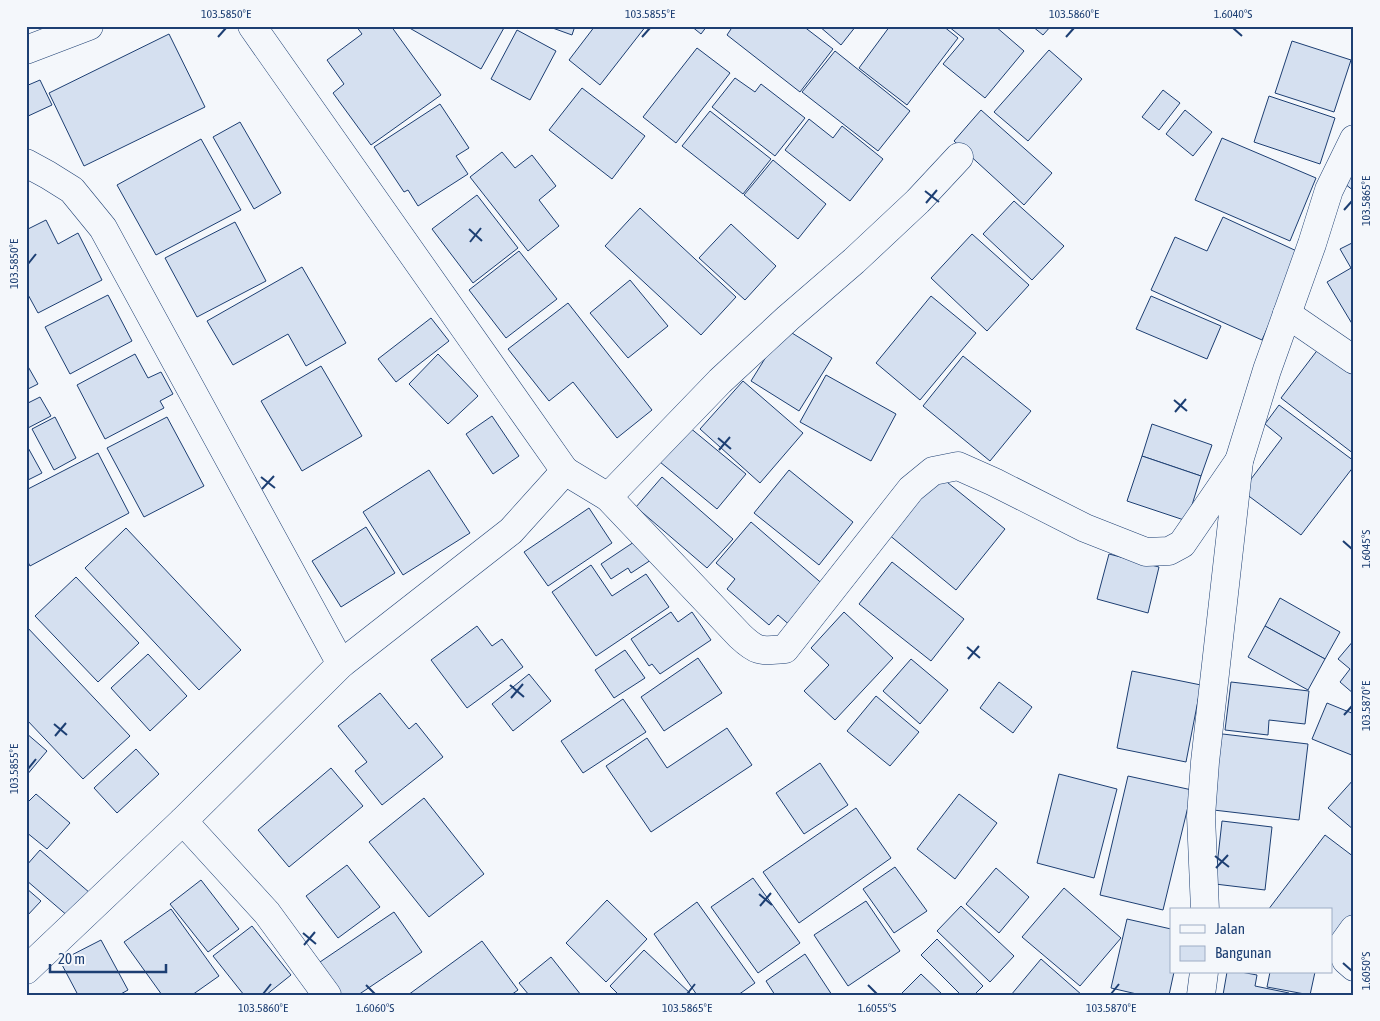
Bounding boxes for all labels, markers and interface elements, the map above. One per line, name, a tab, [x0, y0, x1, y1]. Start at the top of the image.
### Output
text: 103.5850°E	[201, 7, 251, 21]
text: 103.5855°E	[625, 7, 675, 21]
text: 103.5860°E	[1049, 7, 1099, 21]
text: 1.6040°S	[1214, 7, 1252, 21]
text: 103.5865°E	[1359, 176, 1373, 226]
text: 103.5850°E	[7, 239, 21, 289]
text: 1.6045°S	[1359, 530, 1373, 568]
text: 103.5870°E	[1359, 681, 1373, 731]
text: 103.5855°E	[7, 744, 21, 794]
legend	[1170, 908, 1332, 974]
text: Jalan	[1215, 920, 1245, 937]
scale bar	[50, 941, 166, 973]
text: Bangunan	[1215, 944, 1272, 961]
text: 20 m	[58, 950, 85, 967]
text: 1.6050°S	[1359, 952, 1373, 990]
text: 103.5860°E	[238, 1001, 288, 1015]
text: 1.6060°S	[356, 1001, 394, 1015]
text: 103.5865°E	[662, 1001, 712, 1015]
text: 1.6055°S	[858, 1001, 896, 1015]
text: 103.5870°E	[1086, 1001, 1136, 1015]

